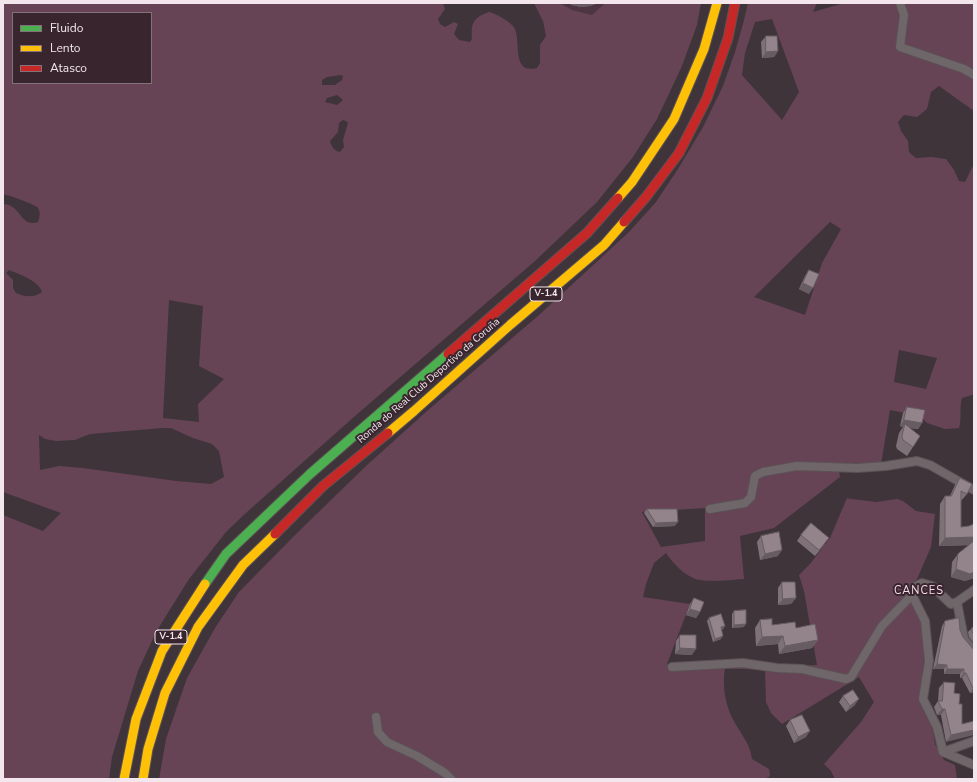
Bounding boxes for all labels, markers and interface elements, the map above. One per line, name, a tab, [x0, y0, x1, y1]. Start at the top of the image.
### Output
legend	[12, 12, 152, 84]
text: Fluido	[50, 20, 83, 36]
text: Lento	[50, 40, 80, 56]
text: Atasco	[50, 60, 87, 76]
road number: V-1.4	[530, 287, 562, 301]
street label: Ronda do Real Club Deportivo da Coruña	[355, 316, 503, 446]
district label: CANCES	[894, 584, 944, 598]
road number: V-1.4	[155, 630, 187, 644]

